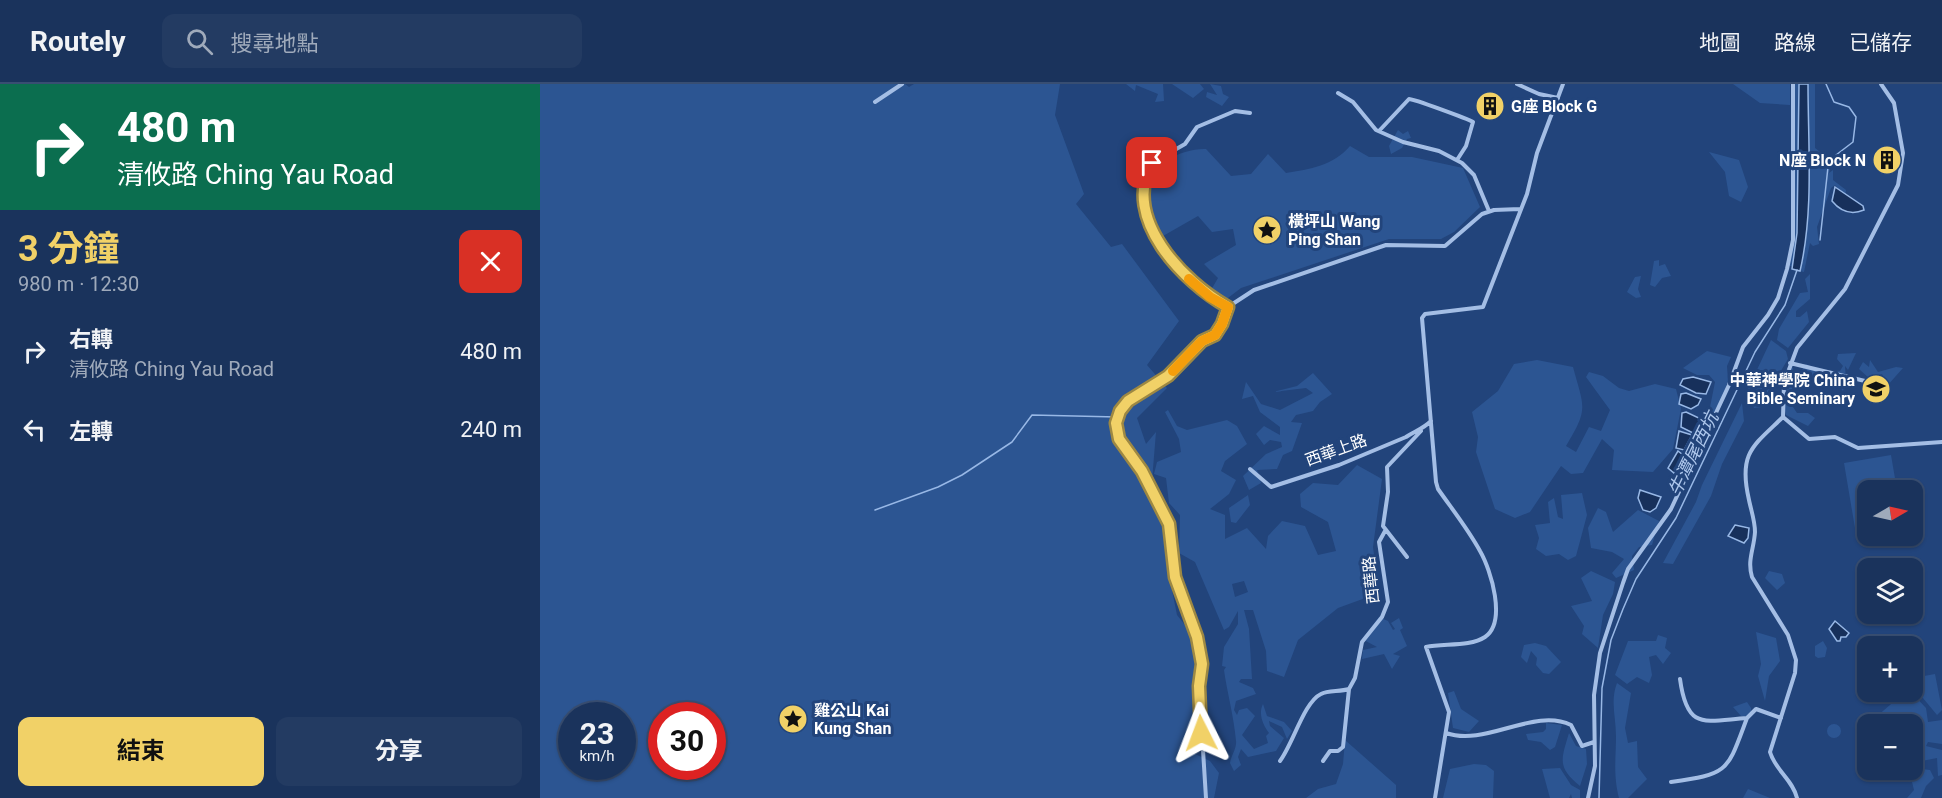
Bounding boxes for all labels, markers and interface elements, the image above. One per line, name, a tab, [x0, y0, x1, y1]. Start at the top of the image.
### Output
search box	[162, 14, 582, 68]
text: Routely	[30, 25, 126, 58]
icon: search	[183, 25, 216, 58]
text: 搜尋地點	[231, 31, 319, 56]
text: 地圖	[1699, 31, 1741, 55]
text: 路線	[1774, 31, 1816, 55]
text: 已儲存	[1849, 31, 1912, 55]
building icon: G座 Block G	[1474, 90, 1506, 122]
place label: G座 Block G	[1511, 97, 1597, 116]
text: 480 m	[117, 103, 236, 152]
icon: right	[18, 108, 96, 186]
pin	[1126, 137, 1177, 188]
building icon: N座 Block N	[1871, 144, 1903, 176]
icon: arrive	[1135, 146, 1168, 179]
place label: N座 Block N	[1779, 151, 1866, 170]
text: 清攸路 Ching Yau Road	[117, 159, 394, 191]
place label: 橫坪山 Wang Ping Shan	[1288, 212, 1380, 249]
place icon: 橫坪山 Wang Ping Shan	[1251, 214, 1283, 246]
text: 3 分鐘	[18, 228, 120, 270]
button: close	[459, 230, 522, 293]
text: 980 m · 12:30	[18, 272, 139, 296]
text: 右轉	[69, 327, 113, 352]
icon: right	[18, 335, 51, 368]
text: 480 m	[460, 339, 522, 364]
text: 清攸路 Ching Yau Road	[69, 357, 274, 381]
place label: 中華神學院 China Bible Seminary	[1730, 371, 1856, 408]
school or university icon: 中華神學院 China Bible Seminary	[1860, 373, 1892, 405]
water label: 牛潭尾西坑	[1664, 406, 1723, 499]
icon: left	[18, 413, 51, 446]
text: 240 m	[460, 417, 522, 442]
text: 左轉	[69, 419, 113, 444]
street label: 西華上路	[1303, 430, 1369, 470]
north arrow	[1857, 480, 1923, 546]
map controls	[1857, 480, 1923, 780]
street label: 西華路	[1359, 555, 1383, 605]
button: layers	[1857, 558, 1923, 624]
button: +	[1857, 636, 1923, 702]
place label: 雞公山 Kai Kung Shan	[814, 701, 891, 738]
position arrow	[1169, 701, 1233, 765]
speed limit sign: 30	[648, 702, 726, 780]
place icon: 雞公山 Kai Kung Shan	[777, 703, 809, 735]
button: −	[1857, 714, 1923, 780]
text: 23	[580, 716, 614, 751]
button: 結束	[18, 717, 264, 786]
button: 分享	[276, 717, 522, 786]
text: km/h	[579, 747, 615, 765]

